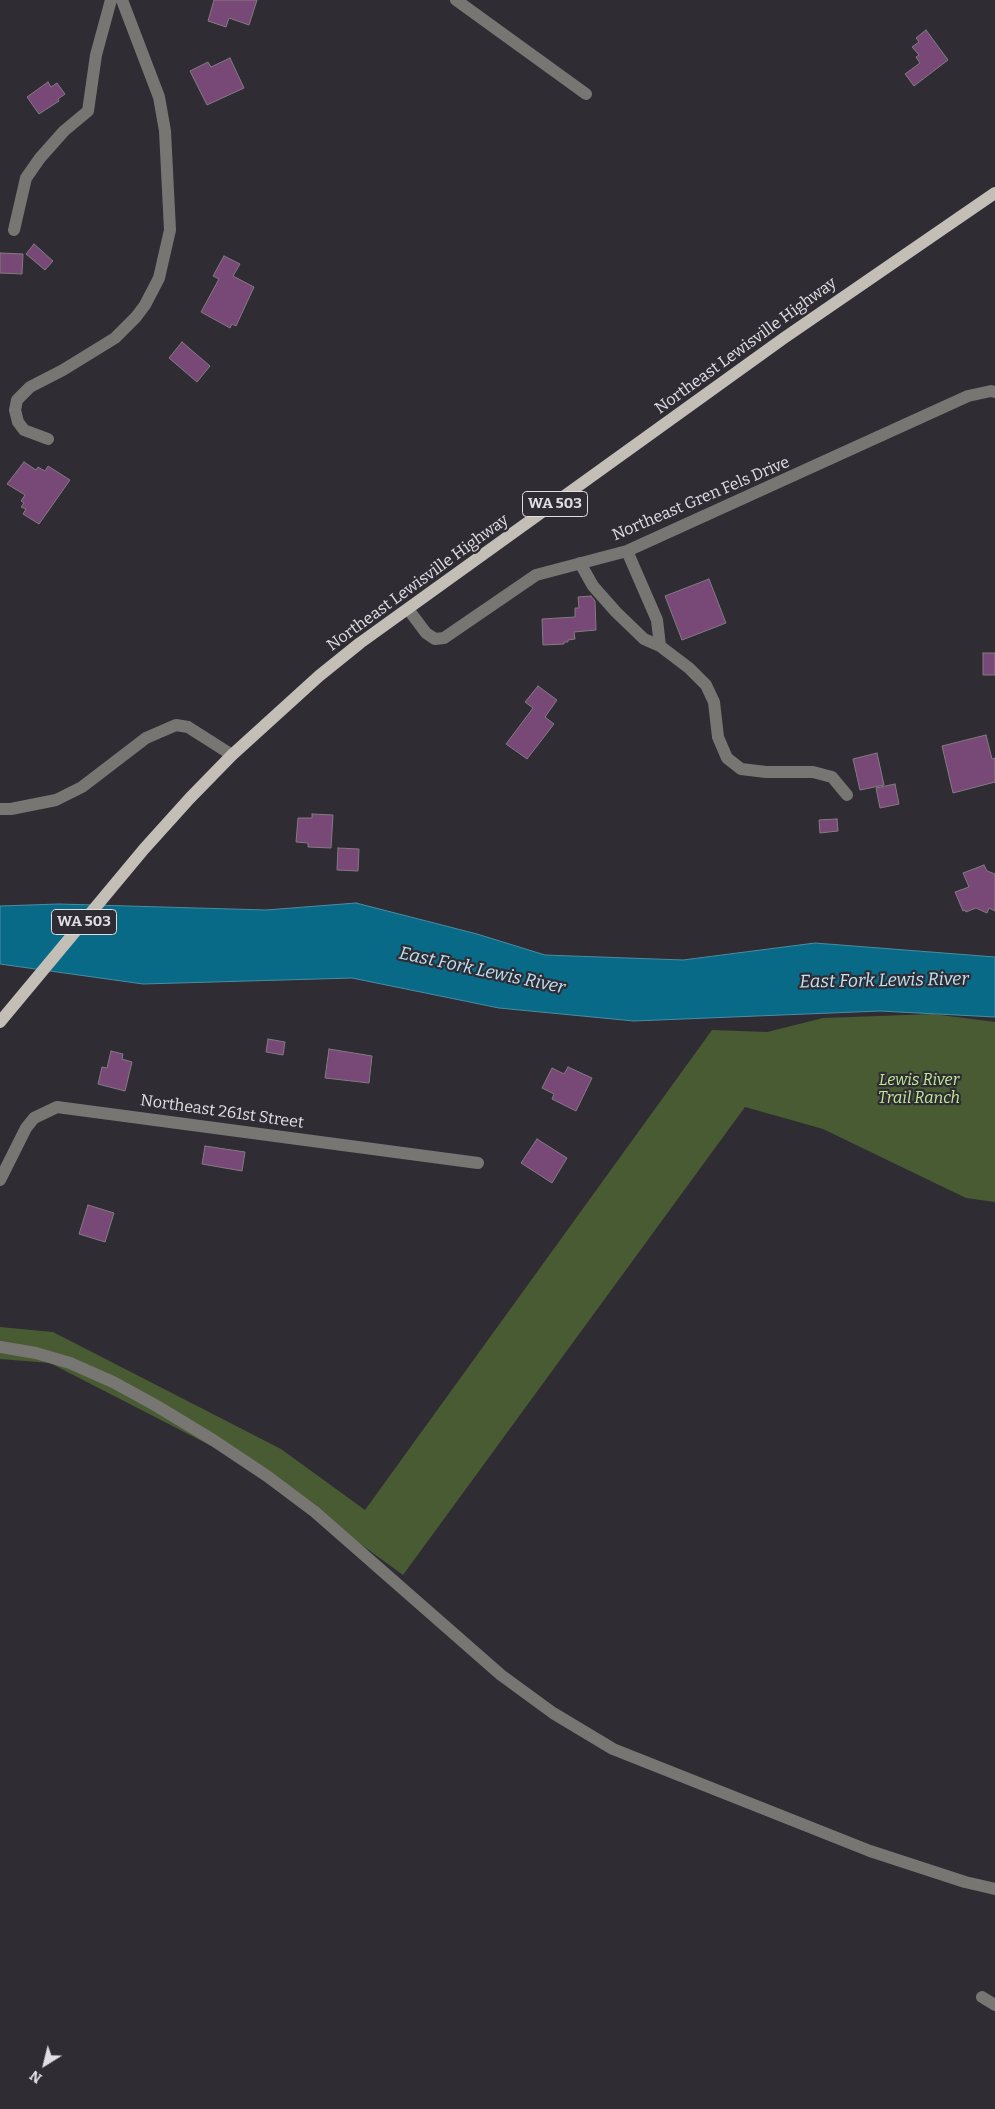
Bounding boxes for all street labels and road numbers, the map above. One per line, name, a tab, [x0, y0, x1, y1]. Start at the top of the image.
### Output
street label: Northeast Lewisville Highway	[652, 274, 840, 418]
street label: Northeast Gren Fels Drive	[609, 453, 793, 545]
road number: WA 503	[522, 492, 588, 516]
street label: Northeast Lewisville Highway	[324, 511, 512, 655]
road number: WA 503	[52, 910, 116, 934]
street label: Northeast 261st Street	[139, 1091, 305, 1133]

